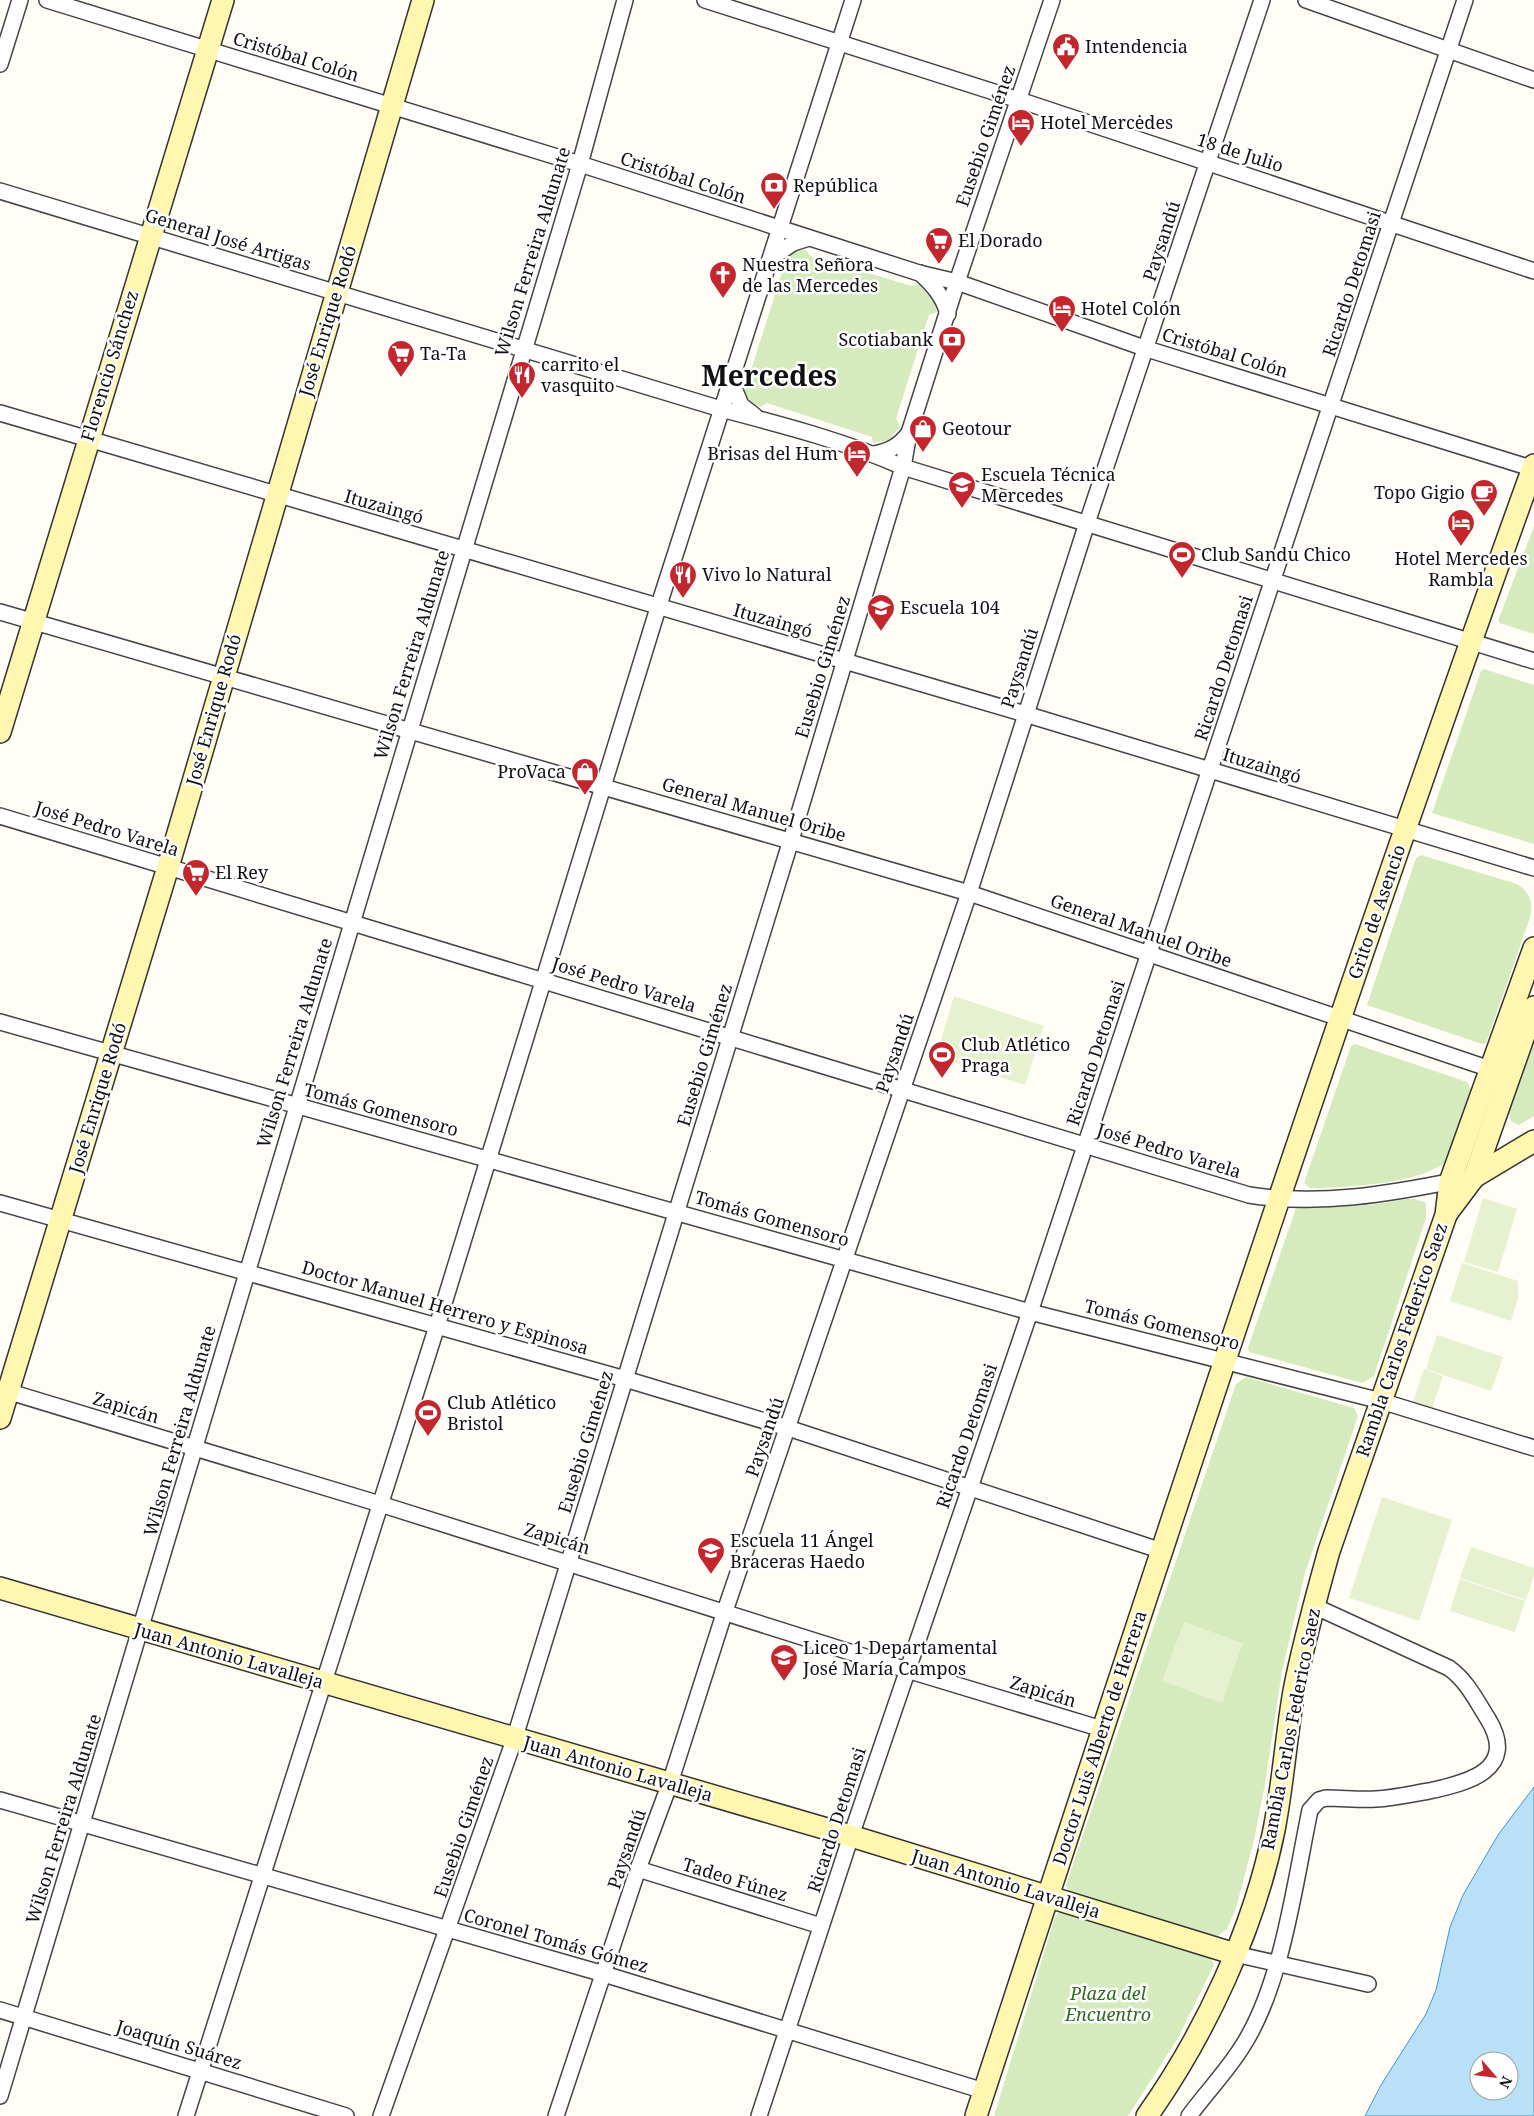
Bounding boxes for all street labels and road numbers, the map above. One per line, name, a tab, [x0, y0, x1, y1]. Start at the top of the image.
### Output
street label: Cristóbal Colón	[230, 25, 363, 87]
street label: Eusebio Giménez	[950, 62, 1020, 210]
street label: 18 de Julio	[1194, 127, 1287, 177]
street label: Wilson Ferreira Aldunate	[489, 144, 575, 360]
street label: Cristóbal Colón	[617, 145, 749, 209]
street label: Paysandú	[1137, 197, 1185, 284]
street label: General José Artigas	[142, 202, 314, 276]
street label: Ricardo Detomasi	[1316, 208, 1386, 360]
street label: José Enrique Rodó	[292, 242, 361, 400]
street label: Florencio Sánchez	[75, 287, 143, 444]
street label: Cristóbal Colón	[1159, 321, 1292, 383]
street label: Ituzaingó	[342, 483, 427, 529]
street label: Wilson Ferreira Aldunate	[368, 547, 454, 763]
street label: Eusebio Giménez	[789, 592, 855, 741]
street label: Ricardo Detomasi	[1188, 592, 1258, 744]
street label: Ituzaingó	[731, 597, 816, 643]
street label: Paysandú	[995, 624, 1043, 711]
street label: José Enrique Rodó	[180, 631, 246, 789]
street label: Ituzaingó	[1220, 742, 1305, 788]
street label: General Manuel Oribe	[659, 771, 849, 847]
street label: José Pedro Varela	[31, 794, 182, 861]
street label: Grito de Asencio	[1342, 841, 1410, 982]
street label: General Manuel Oribe	[1047, 888, 1235, 972]
street label: Wilson Ferreira Aldunate	[251, 935, 337, 1151]
street label: José Pedro Varela	[548, 950, 699, 1017]
street label: Ricardo Detomasi	[1060, 977, 1130, 1129]
street label: Eusebio Giménez	[671, 980, 737, 1129]
street label: Paysandú	[869, 1009, 919, 1096]
street label: José Enrique Rodó	[62, 1019, 131, 1177]
street label: Tomás Gomensoro	[301, 1077, 461, 1141]
street label: José Pedro Varela	[1093, 1116, 1244, 1183]
street label: Tomás Gomensoro	[692, 1185, 852, 1252]
street label: Rambla Carlos Federico Saez	[1350, 1219, 1452, 1460]
street label: Doctor Manuel Herrero y Espinosa	[299, 1255, 592, 1360]
street label: Tomás Gomensoro	[1082, 1293, 1242, 1355]
street label: Wilson Ferreira Aldunate	[137, 1323, 221, 1539]
street label: Ricardo Detomasi	[930, 1360, 1002, 1511]
street label: Eusebio Giménez	[552, 1367, 618, 1516]
street label: Zapicán	[90, 1386, 163, 1429]
street label: Paysandú	[739, 1393, 789, 1480]
street label: Zapicán	[521, 1517, 594, 1560]
street label: Rambla Carlos Federico Saez	[1255, 1606, 1325, 1852]
street label: Doctor Luis Alberto de Herrera	[1046, 1607, 1152, 1868]
street label: Juan Antonio Lavalleja	[131, 1616, 327, 1694]
street label: Zapicán	[1007, 1670, 1080, 1713]
street label: Wilson Ferreira Aldunate	[20, 1711, 106, 1927]
street label: Juan Antonio Lavalleja	[520, 1729, 716, 1807]
street label: Ricardo Detomasi	[801, 1744, 871, 1896]
street label: Eusebio Giménez	[428, 1753, 498, 1901]
street label: Paysandú	[601, 1805, 651, 1892]
street label: Juan Antonio Lavalleja	[908, 1843, 1104, 1923]
street label: Tadeo Fúnez	[680, 1852, 791, 1906]
street label: Coronel Tomás Gómez	[461, 1902, 652, 1978]
street label: Joaquín Suárez	[113, 2013, 245, 2075]

